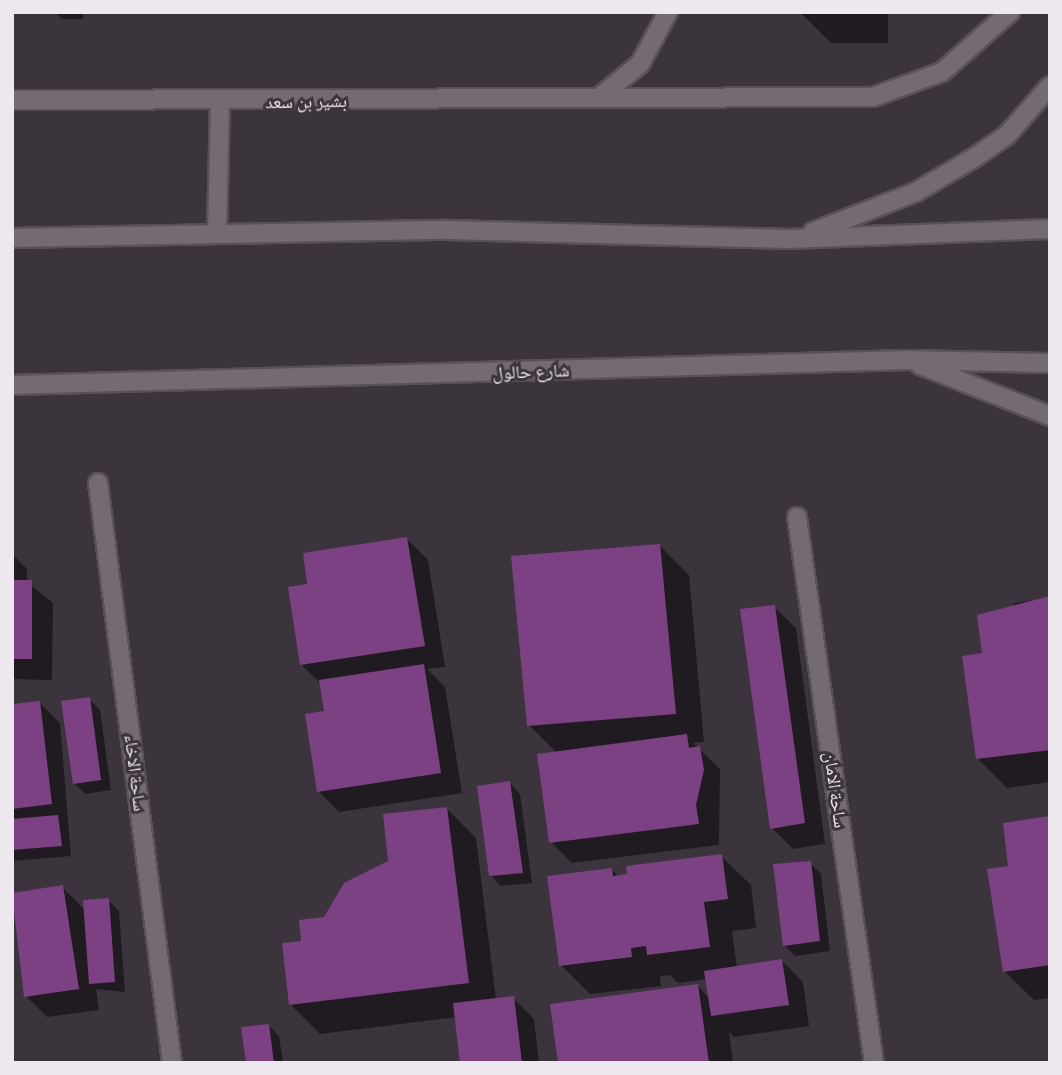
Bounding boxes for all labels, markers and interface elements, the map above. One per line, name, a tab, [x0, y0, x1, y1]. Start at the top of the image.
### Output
street label: بشير بن سعد	[265, 90, 347, 114]
street label: شارع حالول	[492, 360, 570, 384]
street label: ساحة الاخاء	[120, 733, 150, 813]
street label: ساحة الامان	[819, 750, 851, 830]

